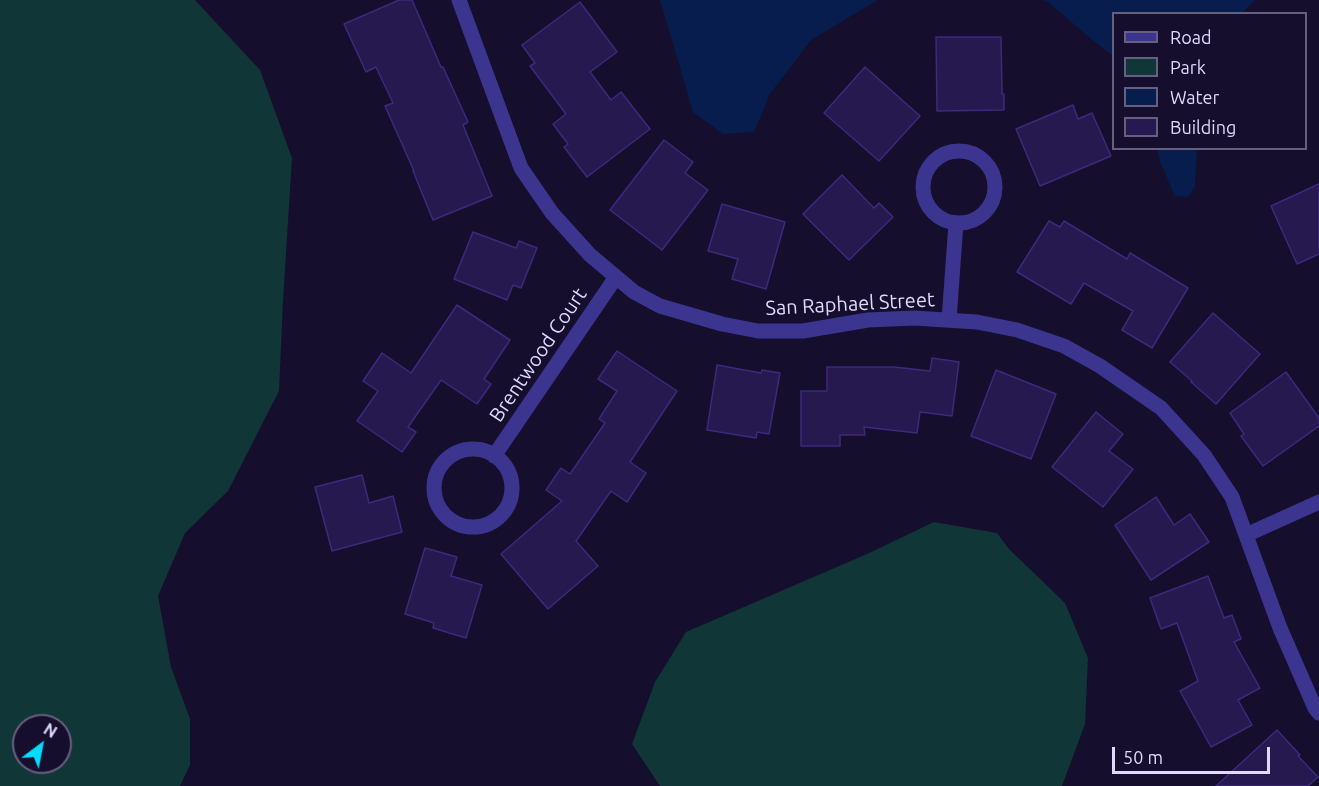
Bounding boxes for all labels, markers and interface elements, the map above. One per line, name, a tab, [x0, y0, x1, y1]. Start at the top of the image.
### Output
legend	[1112, 12, 1307, 150]
text: Road	[1170, 27, 1212, 47]
text: Park	[1170, 57, 1206, 77]
text: Water	[1170, 87, 1219, 107]
text: Building	[1170, 117, 1236, 137]
street label: Brentwood Court	[484, 283, 592, 427]
street label: San Raphael Street	[765, 288, 935, 320]
north arrow	[12, 714, 72, 774]
text: N	[41, 720, 60, 741]
scale bar	[1115, 735, 1272, 773]
text: 50 m	[1123, 747, 1163, 767]

